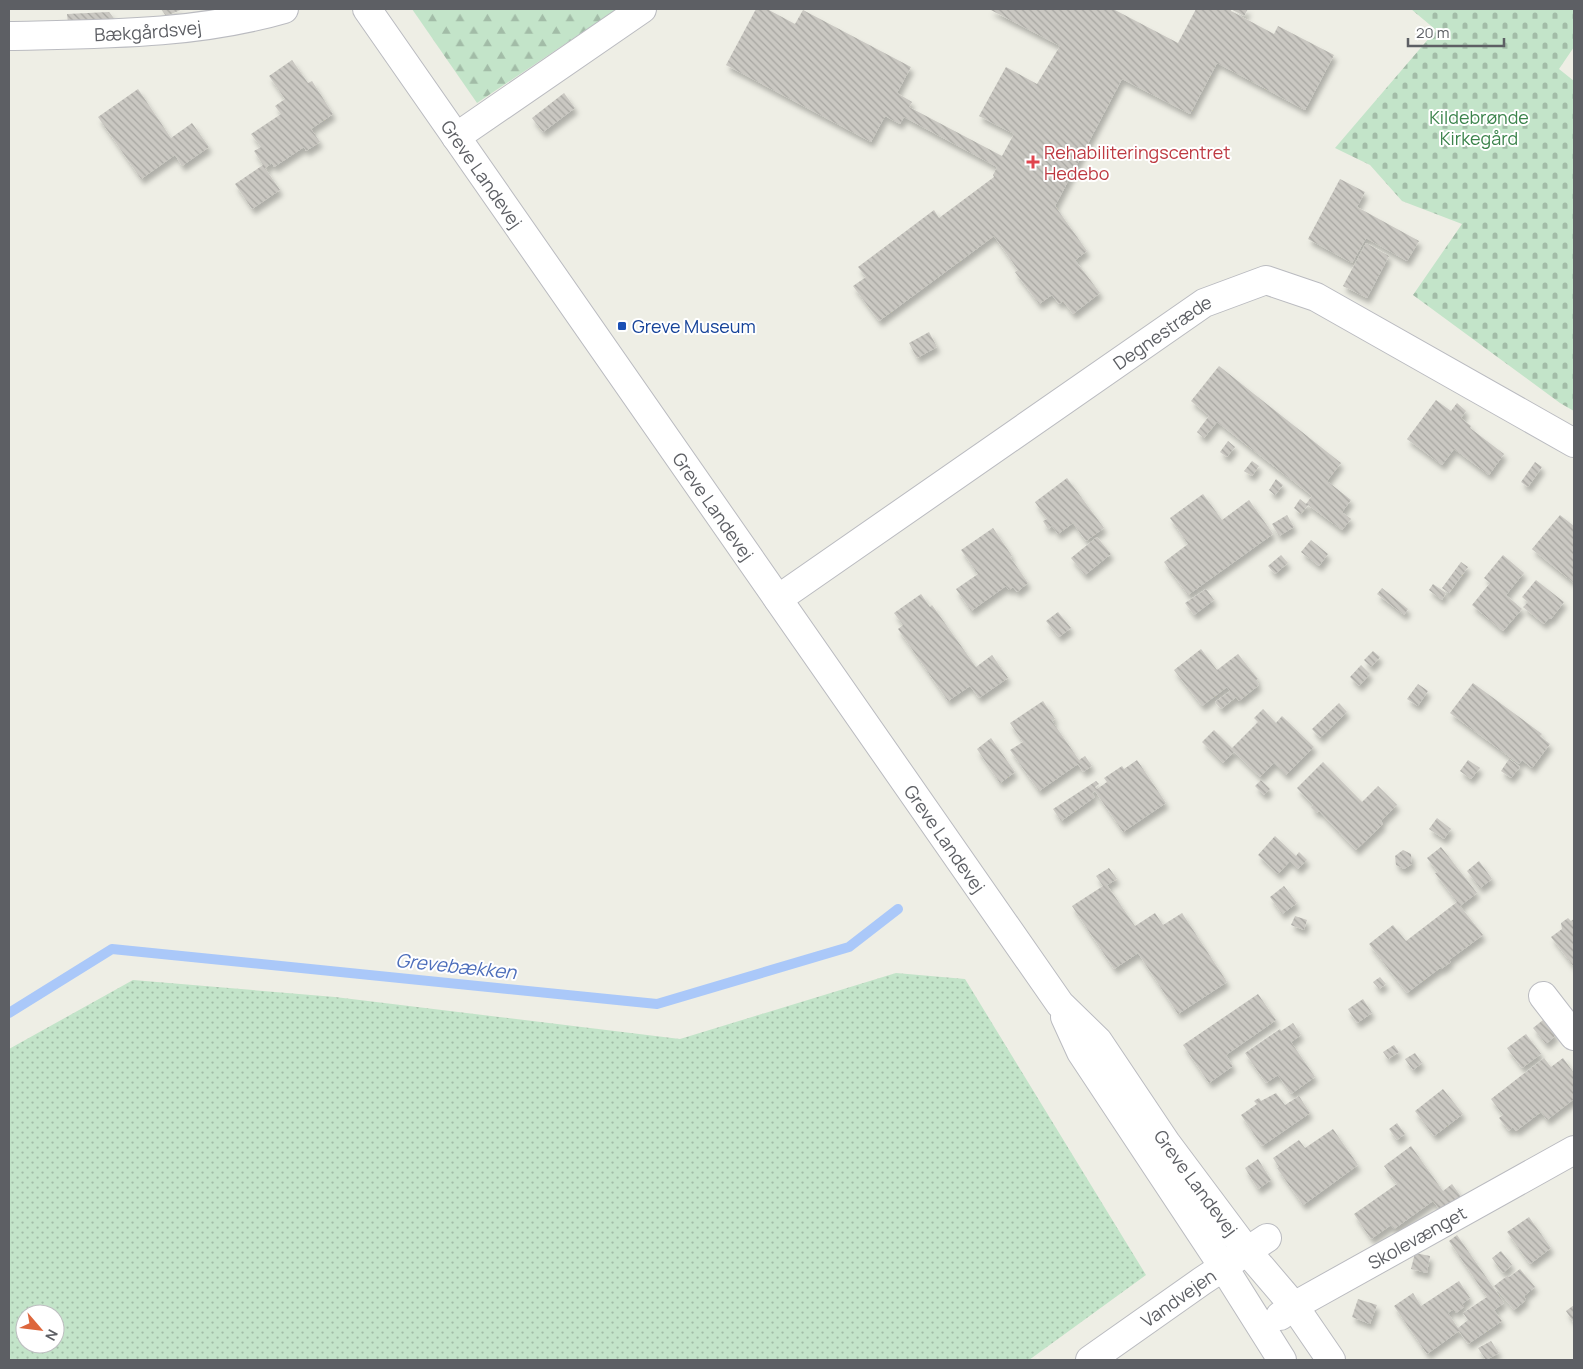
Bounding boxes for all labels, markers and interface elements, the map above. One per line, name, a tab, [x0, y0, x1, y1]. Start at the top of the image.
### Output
street label: Bækgårdsvej	[94, 14, 203, 46]
scale bar	[1408, 15, 1504, 47]
text: 20 m	[1416, 22, 1449, 43]
park label: Kildebrønde Kirkegård	[1429, 105, 1529, 150]
street label: Greve Landevej	[436, 115, 528, 233]
place label: Rehabiliteringscentret Hedebo	[1044, 140, 1231, 185]
marker: Rehabiliteringscentret Hedebo	[1026, 155, 1040, 169]
street label: Degnestræde	[1108, 289, 1215, 375]
place label: Greve Museum	[632, 314, 756, 338]
marker: Greve Museum	[616, 320, 628, 332]
street label: Greve Landevej	[667, 447, 759, 565]
street label: Greve Landevej	[899, 780, 991, 897]
water label: Grevebækken	[394, 947, 518, 985]
street label: Greve Landevej	[1149, 1125, 1244, 1241]
street label: Skolevænget	[1363, 1200, 1471, 1275]
street label: Vandvejen	[1136, 1263, 1220, 1332]
north arrow	[15, 1304, 65, 1354]
text: N	[41, 1326, 63, 1344]

